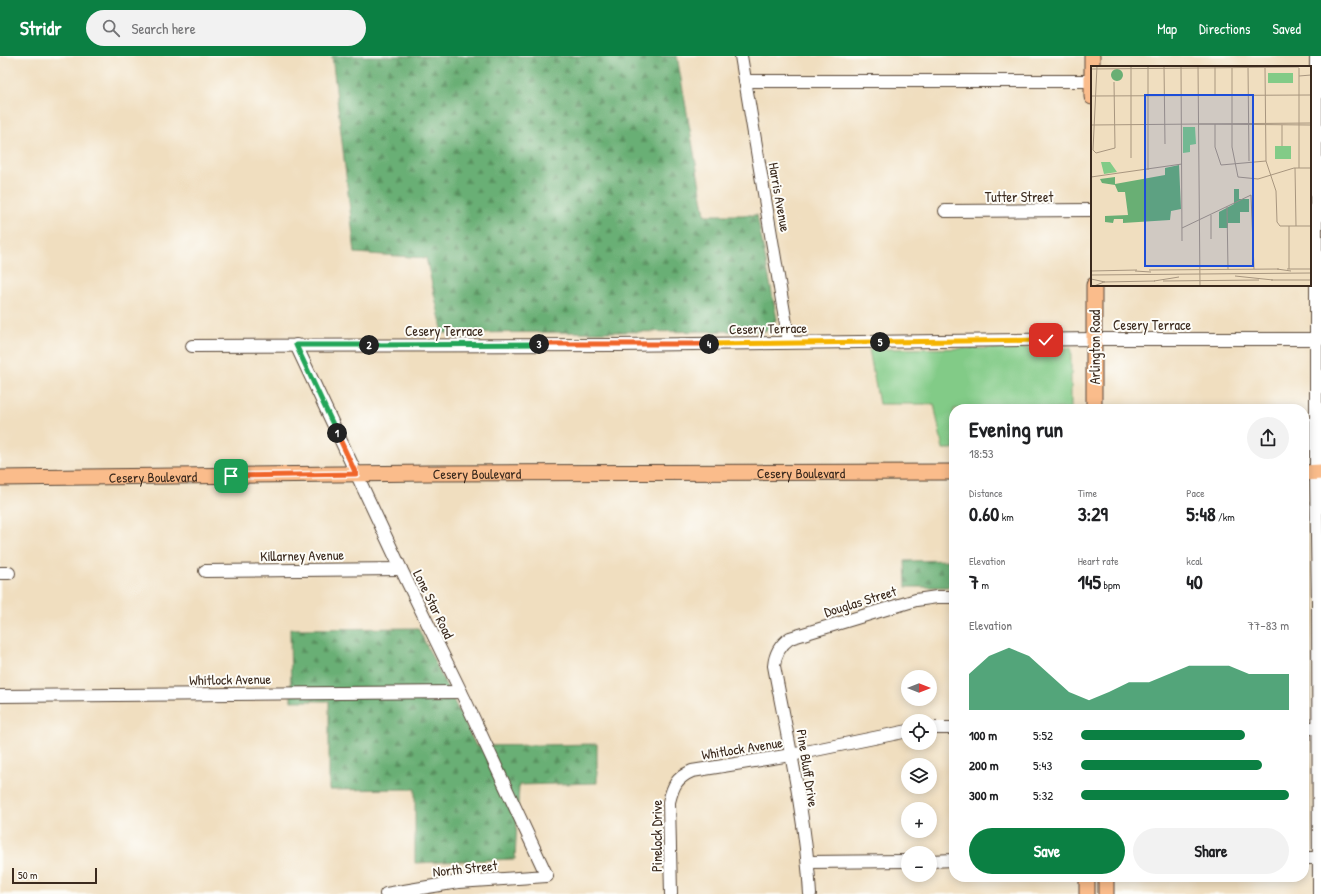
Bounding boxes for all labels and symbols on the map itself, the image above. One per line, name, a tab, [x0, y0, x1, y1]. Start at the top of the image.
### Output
inset map	[1091, 66, 1311, 286]
street label: Harris Avenue	[765, 161, 796, 234]
street label: Tutter Street	[985, 187, 1053, 206]
street label: Arlington Road	[1085, 309, 1105, 384]
street label: Cesery Terrace	[1113, 315, 1191, 335]
street label: Cesery Terrace	[729, 318, 808, 339]
street label: Cesery Terrace	[405, 321, 483, 341]
pin	[1029, 323, 1063, 357]
pin: 5	[870, 332, 890, 352]
pin: 3	[529, 334, 549, 354]
pin: 4	[699, 334, 719, 354]
pin: 2	[359, 335, 379, 355]
pin: 1	[327, 423, 347, 443]
pin	[214, 459, 248, 493]
street label: Cesery Boulevard	[433, 463, 522, 483]
street label: Cesery Boulevard	[757, 463, 846, 483]
street label: Cesery Boulevard	[109, 466, 198, 487]
street label: Killarney Avenue	[260, 545, 345, 566]
street label: Lone Star Road	[409, 566, 459, 642]
street label: Douglas Street	[822, 581, 899, 622]
street label: Whitlock Avenue	[189, 669, 271, 689]
north arrow	[901, 670, 937, 706]
street label: Pine Bluff Drive	[792, 728, 824, 809]
street label: Whitlock Avenue	[700, 732, 784, 764]
street label: Pinelock Drive	[647, 800, 666, 872]
street label: North Street	[432, 855, 498, 881]
scale bar	[12, 866, 97, 885]

